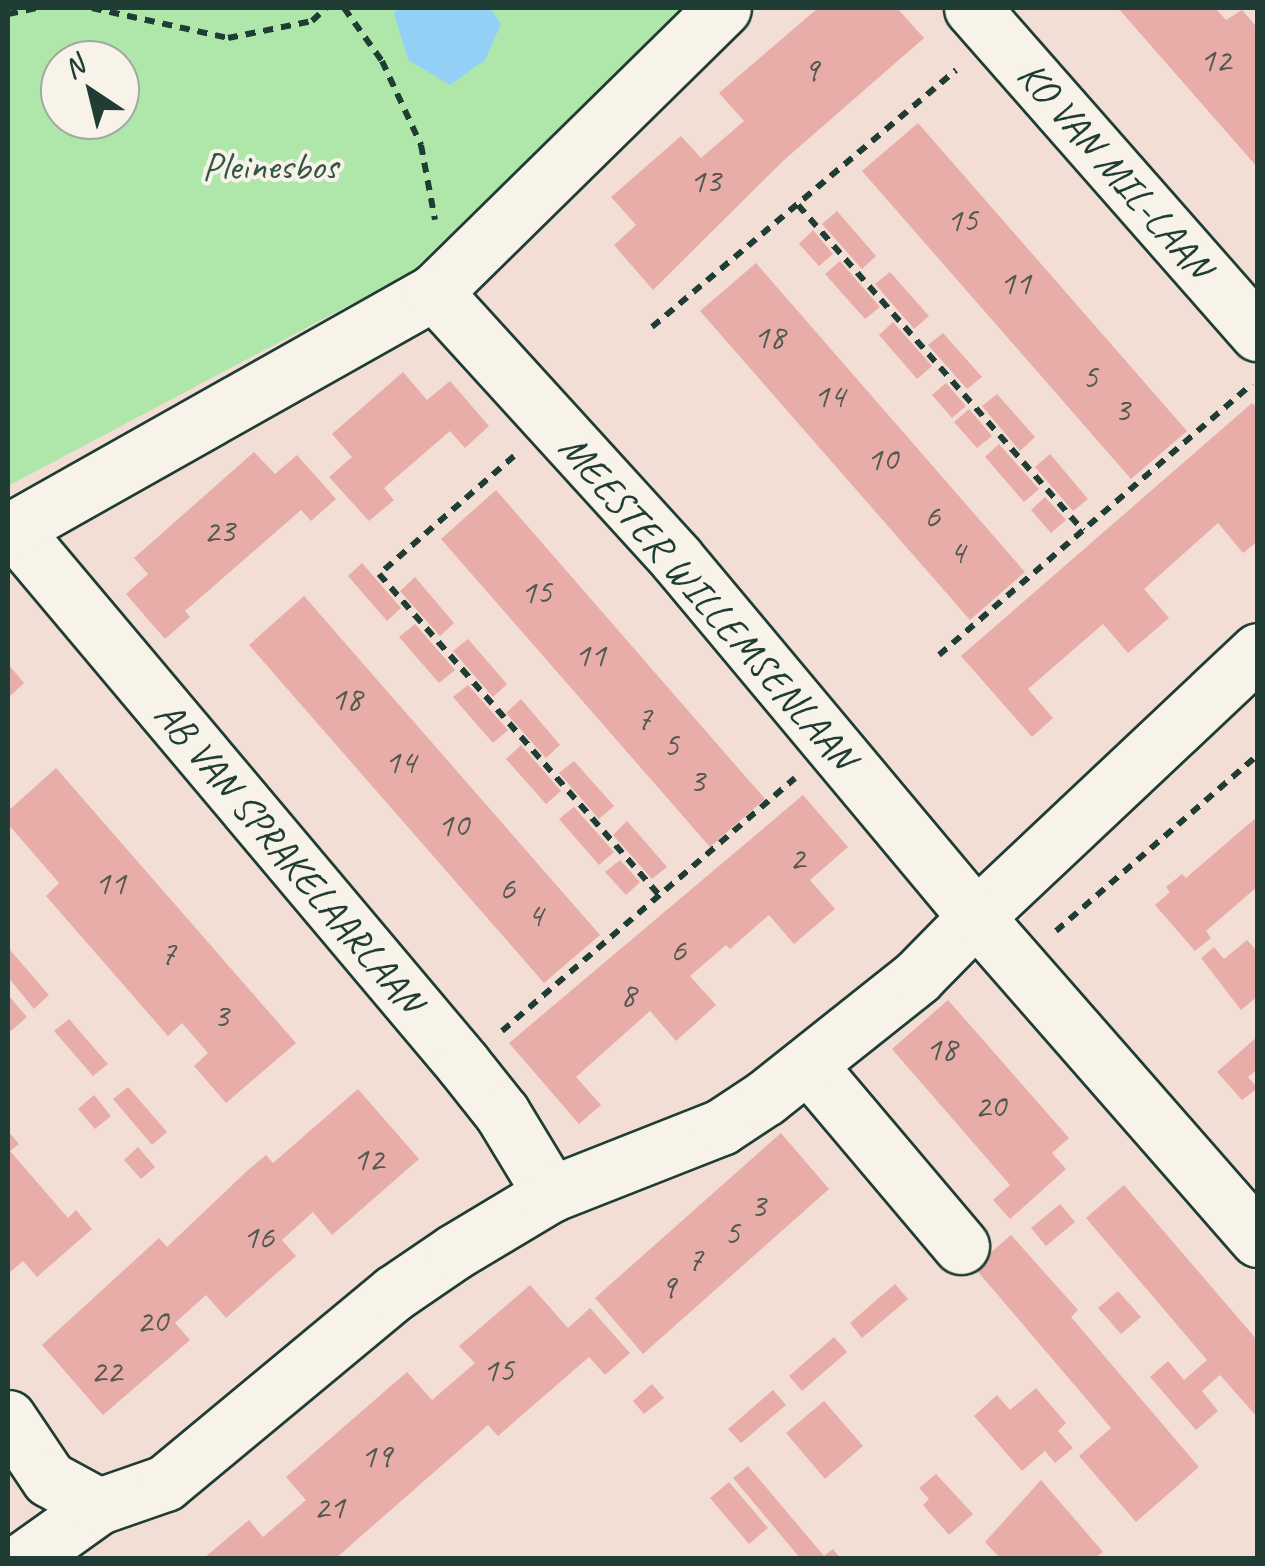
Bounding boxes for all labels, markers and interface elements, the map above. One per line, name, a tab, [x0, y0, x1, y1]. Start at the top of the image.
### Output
house number: 12	[1199, 39, 1231, 81]
north arrow	[40, 40, 140, 140]
text: N	[57, 47, 91, 86]
house number: 9	[803, 49, 819, 91]
street label: KO VAN MIL-LAAN	[1007, 51, 1223, 289]
park label: Pleinesbos	[202, 142, 338, 190]
house number: 13	[689, 160, 721, 202]
house number: 15	[946, 199, 978, 241]
house number: 11	[999, 262, 1031, 304]
house number: 18	[753, 316, 785, 358]
house number: 5	[1082, 356, 1098, 398]
house number: 14	[813, 375, 845, 417]
house number: 3	[1114, 389, 1130, 431]
street label: MEESTER WILLEMSENLAAN	[550, 426, 866, 778]
house number: 10	[866, 438, 898, 480]
house number: 6	[924, 495, 940, 537]
house number: 23	[203, 510, 235, 552]
house number: 4	[949, 531, 965, 573]
house number: 15	[520, 571, 552, 613]
house number: 11	[574, 634, 606, 676]
house number: 18	[330, 678, 362, 720]
street label: AB VAN SPRAKELAARLAAN	[144, 691, 434, 1023]
house number: 7	[636, 697, 652, 739]
house number: 5	[663, 724, 679, 766]
house number: 14	[384, 741, 416, 783]
house number: 3	[689, 760, 705, 802]
house number: 10	[437, 804, 469, 846]
house number: 2	[789, 837, 805, 879]
house number: 11	[94, 862, 126, 904]
house number: 6	[499, 867, 515, 909]
house number: 4	[527, 894, 543, 936]
house number: 6	[670, 929, 686, 971]
house number: 7	[160, 932, 176, 974]
house number: 8	[620, 974, 636, 1016]
house number: 3	[213, 995, 229, 1037]
house number: 18	[925, 1028, 957, 1070]
house number: 20	[974, 1085, 1006, 1127]
house number: 12	[352, 1138, 384, 1180]
house number: 3	[750, 1185, 766, 1227]
house number: 5	[724, 1212, 740, 1254]
house number: 16	[242, 1216, 274, 1258]
house number: 7	[687, 1238, 703, 1280]
house number: 9	[660, 1266, 676, 1308]
house number: 20	[136, 1300, 168, 1342]
house number: 15	[482, 1349, 514, 1391]
house number: 22	[90, 1350, 122, 1392]
house number: 19	[360, 1435, 392, 1477]
house number: 21	[313, 1486, 345, 1528]

